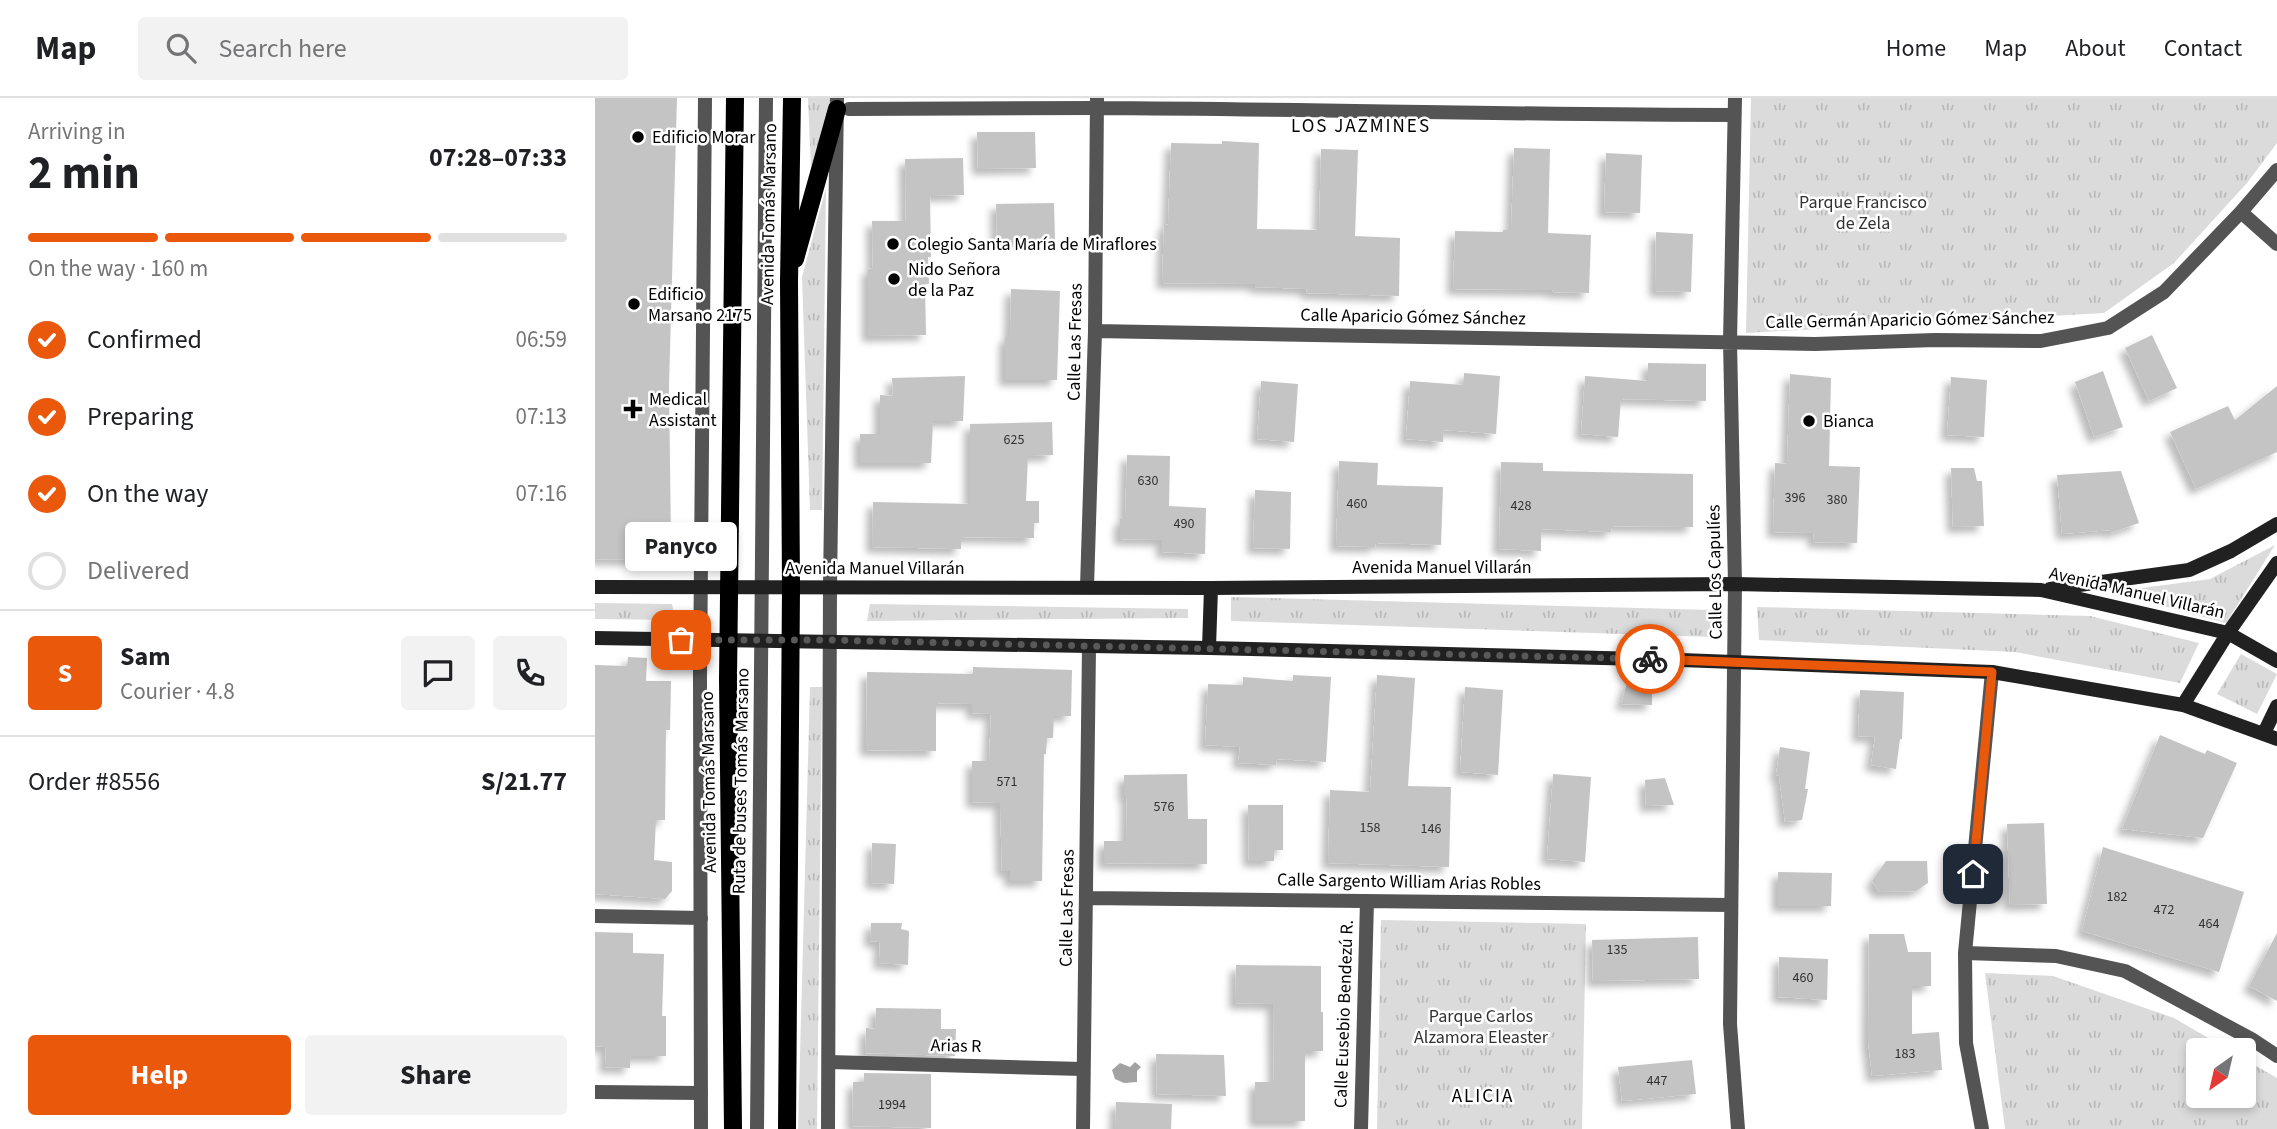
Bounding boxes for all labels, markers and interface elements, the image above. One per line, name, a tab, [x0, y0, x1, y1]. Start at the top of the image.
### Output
search box	[138, 17, 628, 80]
text: Map	[35, 25, 96, 72]
icon: search	[162, 29, 200, 67]
text: Search here	[218, 30, 347, 67]
text: Home	[1886, 31, 1946, 66]
text: Map	[1984, 31, 2027, 66]
text: About	[2065, 31, 2126, 66]
text: Contact	[2164, 31, 2242, 66]
district label: LOS JAZMINES	[1291, 113, 1431, 140]
text: Arriving in	[28, 115, 126, 148]
street label: Avenida Tomás Marsano	[755, 123, 783, 305]
place label: Edificio Morar	[652, 125, 756, 150]
marker: Edificio Morar	[630, 129, 646, 145]
text: 07:28–07:33	[429, 139, 567, 176]
text: 2 min	[28, 141, 140, 206]
park label: Parque Francisco de Zela	[1799, 190, 1927, 236]
place label: Colegio Santa María de Miraflores	[907, 232, 1157, 257]
marker: Colegio Santa María de Miraflores	[885, 236, 901, 252]
text: On the way · 160 m	[28, 252, 208, 285]
place label: Nido Señora de la Paz	[908, 257, 1000, 303]
marker: Nido Señora de la Paz	[886, 271, 902, 287]
place label: Edificio Marsano 2175	[648, 282, 752, 328]
street label: Calle Las Fresas	[1061, 283, 1089, 401]
marker: Edificio Marsano 2175	[626, 296, 642, 312]
street label: Calle Aparicio Gómez Sánchez	[1300, 303, 1526, 331]
street label: Calle Germán Aparicio Gómez Sánchez	[1765, 305, 2055, 335]
icon: check	[28, 321, 66, 359]
text: Confirmed	[87, 321, 202, 358]
text: 06:59	[516, 323, 567, 356]
place label: Medical Assistant	[649, 387, 717, 433]
icon: check	[28, 398, 66, 436]
text: Preparing	[87, 398, 193, 435]
marker: Medical Assistant	[623, 399, 643, 419]
text: 07:13	[516, 400, 567, 433]
place label: Bianca	[1823, 409, 1874, 434]
marker: Bianca	[1801, 413, 1817, 429]
house number: 625	[1004, 430, 1024, 450]
house number: 630	[1138, 471, 1158, 491]
icon: check	[28, 475, 66, 513]
text: On the way	[87, 475, 208, 512]
text: 07:16	[516, 477, 567, 510]
house number: 396	[1785, 488, 1805, 508]
house number: 380	[1827, 490, 1847, 510]
house number: 460	[1347, 494, 1367, 514]
house number: 428	[1511, 496, 1531, 516]
street label: Calle Los Capulíes	[1701, 504, 1729, 640]
house number: 490	[1174, 514, 1194, 534]
callout: Panyco	[625, 521, 737, 570]
text: Panyco	[645, 530, 717, 563]
text: Delivered	[87, 552, 190, 589]
street label: Avenida Manuel Villarán	[1352, 555, 1532, 580]
street label: Avenida Manuel Villarán	[785, 556, 965, 581]
street label: Avenida Manuel Villarán	[2047, 561, 2227, 625]
pin	[651, 610, 711, 670]
icon: bag	[662, 621, 700, 659]
courier	[1615, 624, 1685, 694]
button: chat	[401, 636, 475, 710]
button: phone	[493, 636, 567, 710]
text: Sam	[120, 638, 170, 675]
icon: bike	[1631, 640, 1669, 678]
text: S	[58, 655, 72, 692]
street label: Ruta de buses Tomás Marsano	[727, 668, 755, 894]
text: Courier · 4.8	[120, 675, 235, 708]
street label: Avenida Tomás Marsano	[695, 691, 723, 873]
text: Order #8556	[28, 763, 160, 800]
text: S/21.77	[481, 763, 567, 800]
house number: 571	[997, 772, 1017, 792]
house number: 576	[1154, 797, 1174, 817]
house number: 158	[1360, 818, 1380, 838]
house number: 146	[1421, 819, 1441, 839]
pin	[1943, 844, 2003, 904]
street label: Calle Las Fresas	[1053, 849, 1081, 967]
icon: home	[1954, 855, 1992, 893]
street label: Calle Sargento William Arias Robles	[1277, 867, 1541, 897]
house number: 182	[2107, 887, 2127, 907]
house number: 472	[2154, 900, 2174, 920]
house number: 464	[2199, 914, 2219, 934]
street label: Calle Eusebio Bendezú R.	[1328, 919, 1360, 1109]
house number: 135	[1607, 940, 1627, 960]
house number: 460	[1793, 968, 1813, 988]
park label: Parque Carlos Alzamora Eleaster	[1414, 1004, 1549, 1050]
street label: Arias R	[930, 1033, 982, 1059]
button: Help	[28, 1035, 291, 1115]
button: Share	[305, 1035, 567, 1115]
north arrow	[2186, 1038, 2256, 1108]
map controls	[2186, 1038, 2256, 1108]
house number: 183	[1895, 1044, 1915, 1064]
house number: 447	[1647, 1071, 1667, 1091]
district label: ALICIA	[1452, 1083, 1514, 1110]
house number: 1994	[878, 1095, 906, 1115]

